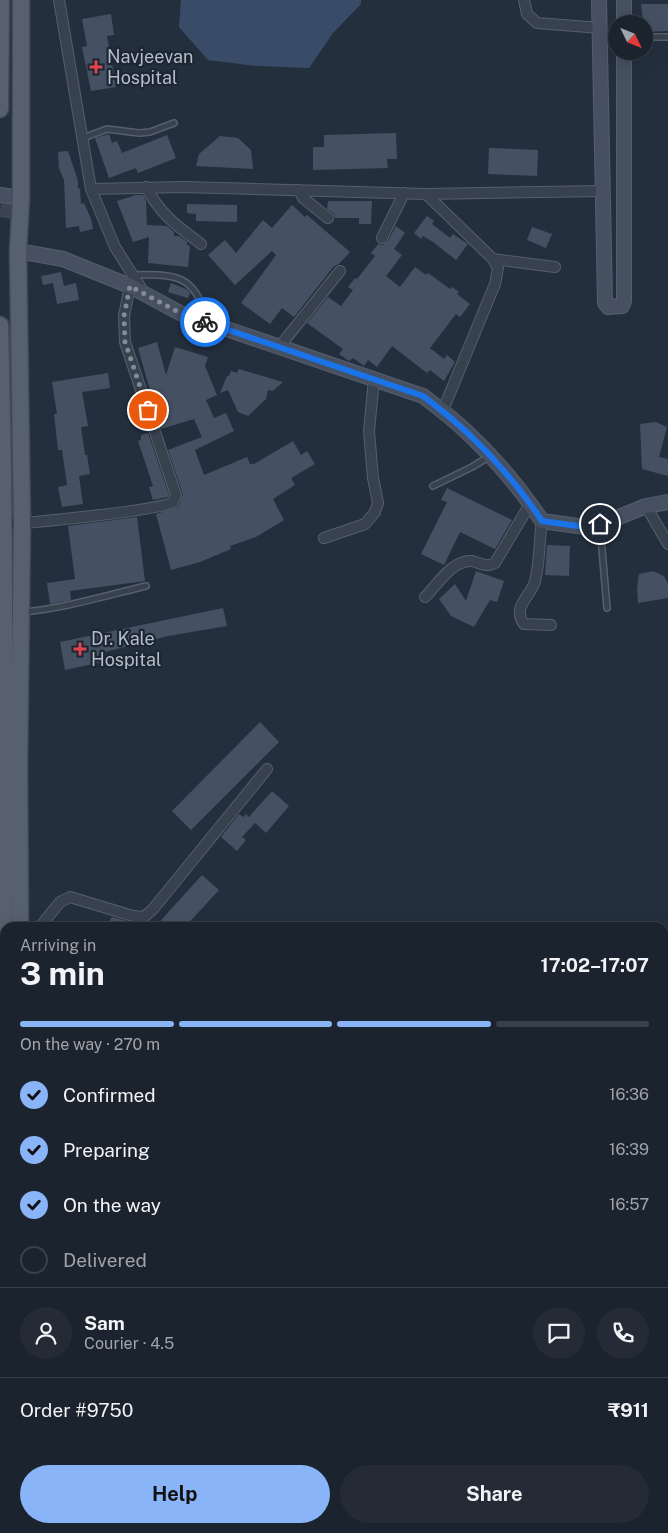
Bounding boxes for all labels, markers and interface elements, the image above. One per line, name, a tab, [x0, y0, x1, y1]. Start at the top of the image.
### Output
north arrow	[608, 15, 652, 60]
map controls	[608, 15, 653, 60]
place label: Navjeevan Hospital	[107, 46, 193, 88]
marker: Navjeevan Hospital	[89, 60, 103, 74]
courier	[180, 297, 230, 347]
icon: bike	[191, 308, 219, 336]
pin	[127, 389, 169, 431]
icon: bag	[134, 396, 162, 424]
pin	[579, 503, 621, 545]
icon: home	[586, 510, 614, 538]
place label: Dr. Kale Hospital	[91, 628, 161, 670]
marker: Dr. Kale Hospital	[73, 642, 87, 656]
text: Arriving in	[20, 936, 96, 955]
text: 17:02–17:07	[541, 954, 649, 976]
text: 3 min	[20, 955, 105, 992]
text: On the way · 270 m	[20, 1035, 160, 1054]
icon: check	[20, 1081, 48, 1109]
text: Confirmed	[63, 1084, 156, 1106]
text: 16:36	[609, 1085, 649, 1104]
icon: check	[20, 1136, 48, 1164]
text: Preparing	[63, 1139, 150, 1161]
text: 16:39	[609, 1140, 649, 1159]
icon: check	[20, 1191, 48, 1219]
text: On the way	[63, 1194, 161, 1216]
text: 16:57	[609, 1195, 649, 1214]
text: Delivered	[63, 1249, 147, 1271]
button: person	[20, 1307, 72, 1359]
button: chat	[533, 1307, 585, 1359]
button: phone	[597, 1307, 649, 1359]
text: Sam	[84, 1312, 125, 1334]
text: Courier · 4.5	[84, 1334, 174, 1353]
text: Order #9750	[20, 1399, 133, 1421]
text: ₹911	[608, 1399, 649, 1421]
button: Help	[20, 1465, 330, 1523]
button: Share	[340, 1465, 649, 1523]

